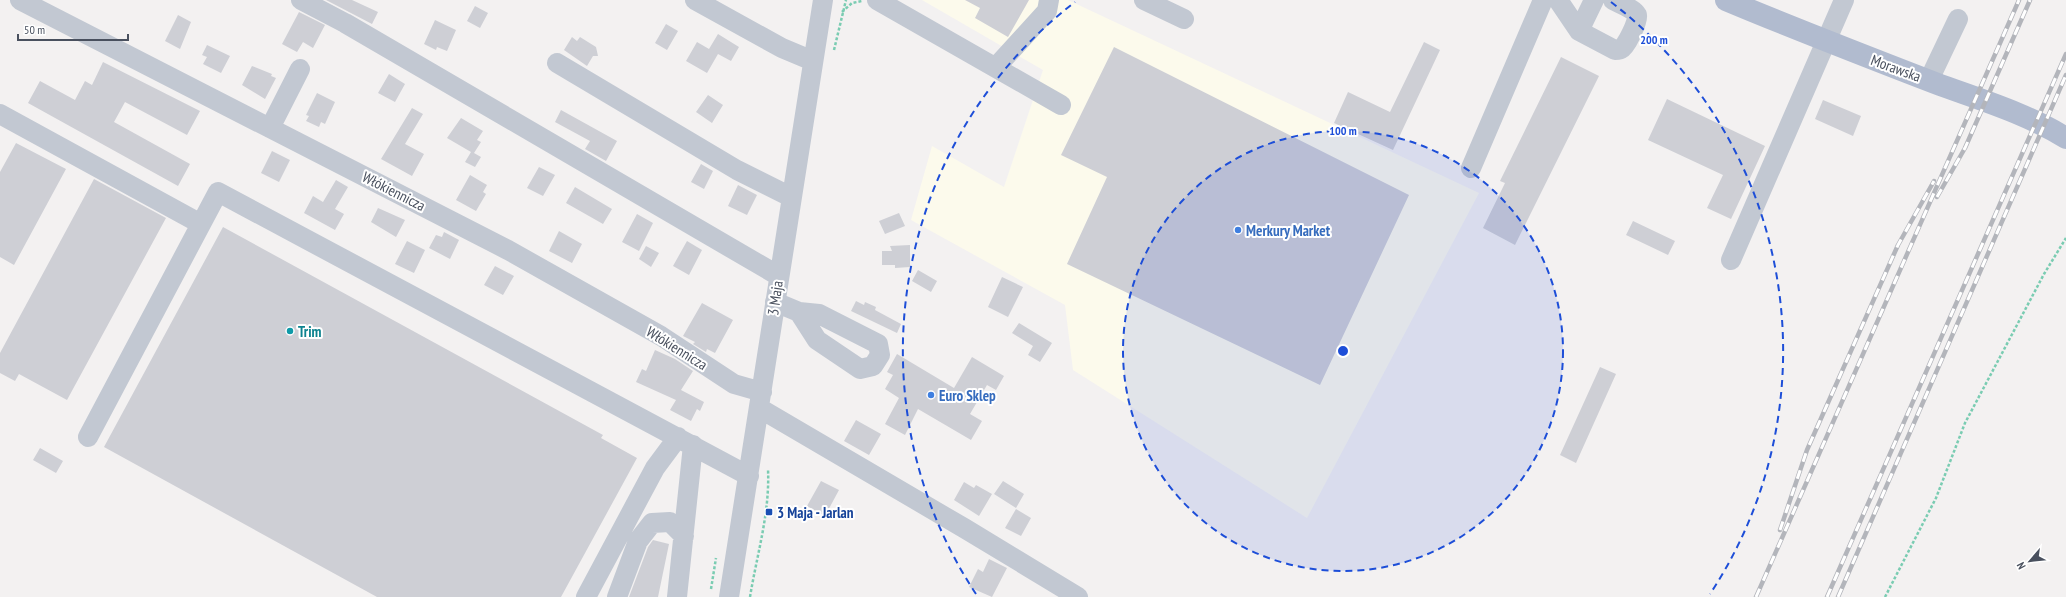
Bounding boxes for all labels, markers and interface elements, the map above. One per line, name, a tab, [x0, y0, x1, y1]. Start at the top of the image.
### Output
scale bar	[18, 16, 128, 42]
text: 50 m	[24, 22, 45, 37]
text: 200 m	[1640, 32, 1668, 47]
street label: Morawska	[1868, 50, 1924, 86]
text: 100 m	[1329, 123, 1357, 138]
street label: Włókiennicza	[359, 167, 429, 215]
place label: Merkury Market	[1246, 221, 1331, 240]
marker: Merkury Market	[1233, 225, 1243, 235]
street label: 3 Maja	[763, 279, 787, 317]
place label: Trim	[298, 322, 322, 341]
street label: Włókiennicza	[643, 322, 711, 374]
marker: Trim	[285, 326, 295, 336]
centre of rings	[1336, 344, 1350, 358]
place label: Euro Sklep	[939, 386, 996, 405]
marker: Euro Sklep	[926, 390, 936, 400]
place label: 3 Maja - Jarlan	[777, 503, 854, 522]
marker: 3 Maja - Jarlan	[764, 507, 774, 517]
north arrow	[2010, 541, 2050, 581]
text: N	[2014, 560, 2029, 572]

